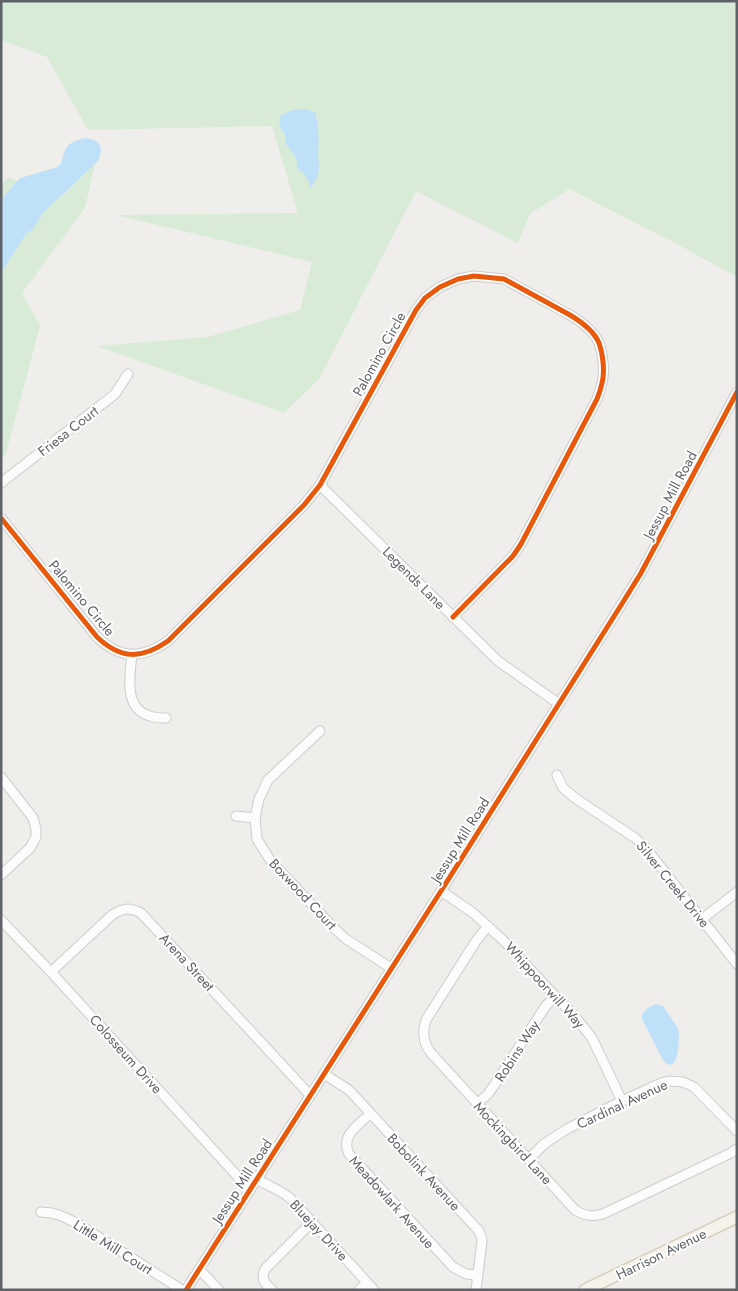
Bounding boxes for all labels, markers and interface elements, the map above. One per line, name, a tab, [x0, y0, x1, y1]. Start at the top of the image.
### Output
street label: Palomino Circle	[348, 308, 410, 400]
street label: Friesa Court	[34, 401, 103, 461]
street label: Jessup Mill Road	[637, 447, 702, 544]
street label: Legends Lane	[378, 542, 450, 614]
street label: Palomino Circle	[44, 556, 120, 640]
street label: Jessup Mill Road	[425, 793, 494, 888]
street label: Silver Creek Drive	[632, 836, 714, 932]
street label: Boxwood Court	[265, 854, 342, 935]
street label: Arena Street	[155, 929, 220, 996]
street label: Whippoorwill Way	[501, 937, 590, 1033]
street label: Colosseum Drive	[85, 1010, 167, 1098]
street label: Robins Way	[490, 1016, 545, 1086]
street label: Cardinal Avenue	[573, 1074, 671, 1134]
street label: Mockingbird Lane	[469, 1097, 557, 1189]
street label: Bobolink Avenue	[383, 1129, 465, 1215]
street label: Jessup Mill Road	[206, 1135, 277, 1229]
street label: Meadowlark Avenue	[345, 1151, 439, 1253]
street label: Bluejay Drive	[285, 1195, 353, 1265]
street label: Little Mill Court	[70, 1215, 157, 1280]
street label: Harrison Avenue	[612, 1223, 710, 1285]

